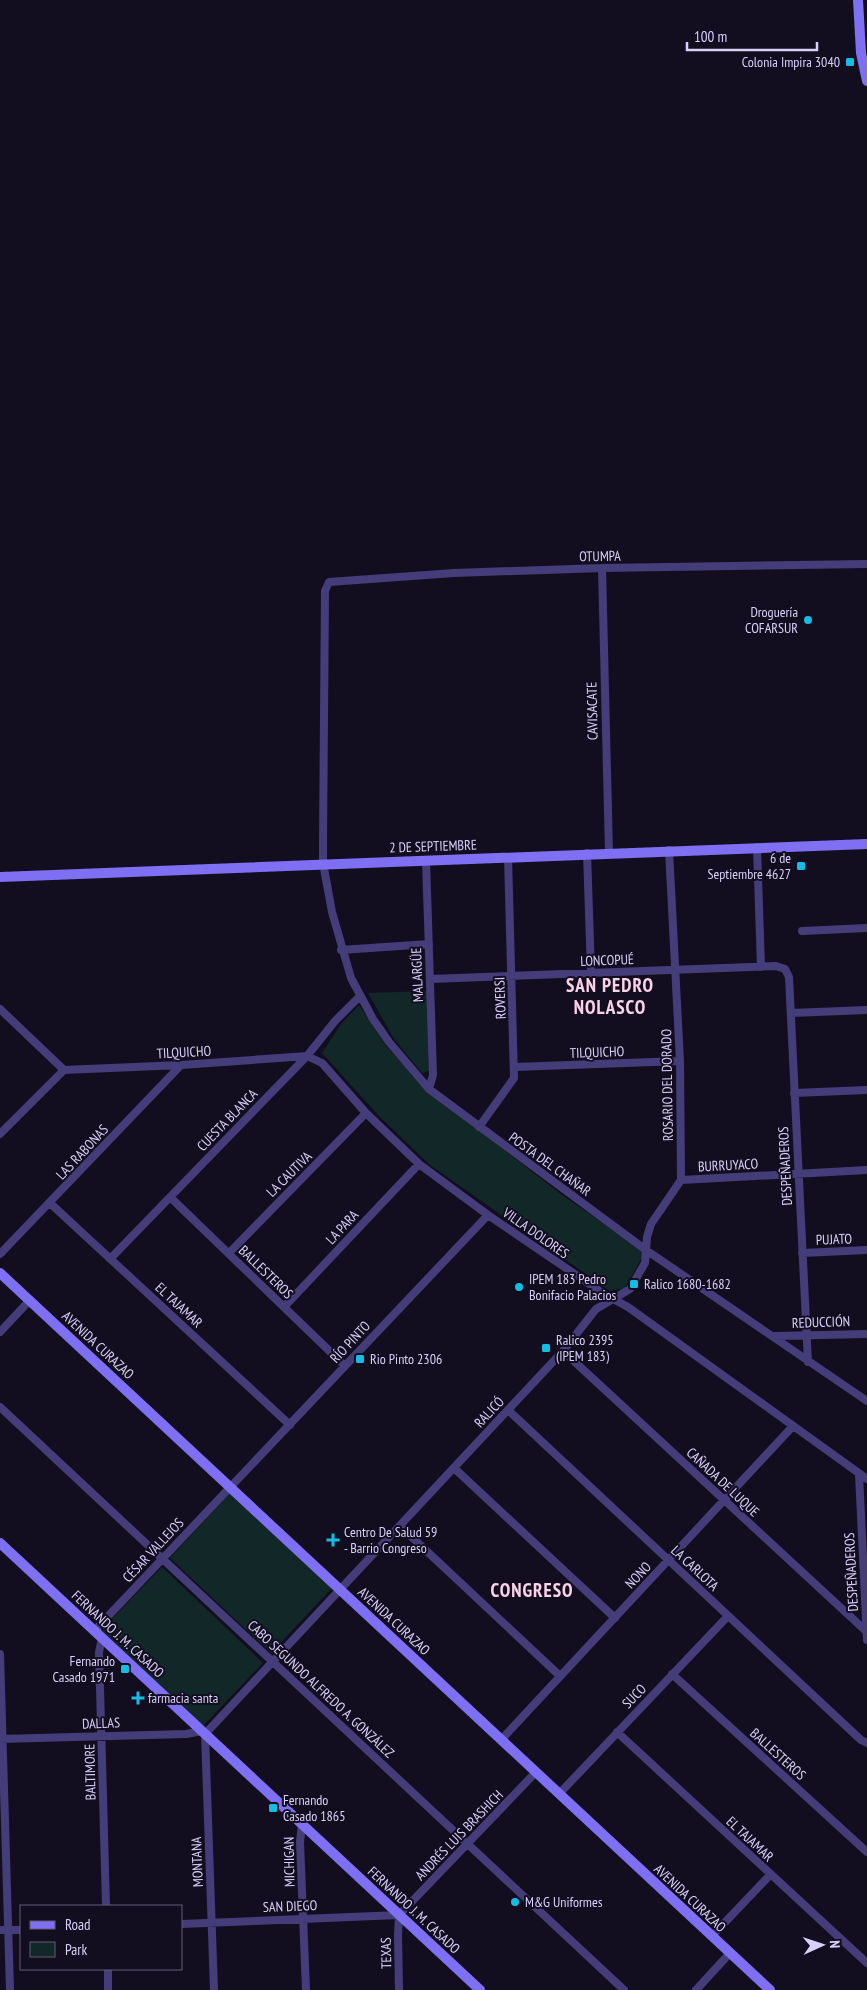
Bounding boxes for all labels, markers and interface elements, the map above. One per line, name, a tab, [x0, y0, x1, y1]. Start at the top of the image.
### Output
scale bar	[687, 20, 817, 52]
text: 100 m	[694, 27, 727, 46]
place label: Colonia Impira 3040	[742, 53, 840, 71]
marker: Colonia Impira 3040	[844, 56, 856, 68]
street label: OTUMPA	[579, 547, 621, 565]
place label: Droguería COFARSUR	[745, 603, 798, 637]
marker: Droguería COFARSUR	[802, 614, 814, 626]
street label: CAVISACATE	[582, 682, 602, 740]
street label: 2 DE SEPTIEMBRE	[389, 835, 477, 857]
place label: 6 de Septiembre 4627	[707, 849, 791, 883]
marker: 6 de Septiembre 4627	[795, 860, 807, 872]
street label: MALARGÜE	[407, 947, 427, 1003]
street label: LONCOPUÉ	[580, 950, 634, 970]
district label: SAN PEDRO NOLASCO	[566, 973, 654, 1019]
street label: ROVERSI	[490, 977, 510, 1019]
street label: ROSARIO DEL DORADO	[657, 1029, 677, 1141]
street label: TILQUICHO	[156, 1042, 212, 1062]
street label: TILQUICHO	[570, 1042, 625, 1062]
street label: CUESTA BLANCA	[193, 1085, 261, 1155]
street label: LAS RABONAS	[52, 1121, 112, 1183]
street label: DESPEÑADEROS	[774, 1126, 796, 1206]
street label: POSTA DEL CHAÑAR	[505, 1128, 595, 1200]
street label: LA CAUTIVA	[262, 1147, 316, 1201]
street label: BURRUYACO	[697, 1154, 759, 1176]
street label: VILLA DOLORES	[498, 1203, 573, 1262]
street label: LA PARA	[322, 1206, 363, 1248]
street label: PUJATO	[816, 1229, 853, 1249]
street label: BALLESTEROS	[235, 1242, 297, 1302]
place label: IPEM 183 Pedro Bonifacio Palacios	[529, 1270, 617, 1304]
place label: Ralico 1680-1682	[644, 1275, 731, 1293]
marker: Ralico 1680-1682	[628, 1278, 640, 1290]
street label: EL TAJAMAR	[152, 1279, 207, 1332]
marker: IPEM 183 Pedro Bonifacio Palacios	[513, 1281, 525, 1293]
street label: AVENIDA CURAZAO	[58, 1307, 138, 1383]
street label: REDUCCIÓN	[792, 1312, 850, 1332]
street label: RÍO PINTO	[326, 1317, 374, 1367]
place label: Ralico 2395 (IPEM 183)	[556, 1331, 614, 1365]
marker: Ralico 2395 (IPEM 183)	[540, 1342, 552, 1354]
place label: Rio Pinto 2306	[370, 1350, 442, 1368]
marker: Rio Pinto 2306	[354, 1353, 366, 1365]
street label: RALICÓ	[470, 1393, 508, 1431]
street label: CAÑADA DE LUQUE	[683, 1444, 763, 1520]
street label: CÉSAR VALLEJOS	[119, 1514, 187, 1586]
place label: Centro De Salud 59 - Barrio Congreso	[344, 1523, 437, 1557]
street label: DESPEÑADEROS	[840, 1532, 862, 1612]
marker: Centro De Salud 59 - Barrio Congreso	[326, 1533, 340, 1547]
street label: LA CARLOTA	[667, 1541, 723, 1595]
street label: NONO	[621, 1558, 655, 1592]
district label: CONGRESO	[490, 1578, 574, 1602]
street label: AVENIDA CURAZAO	[354, 1583, 434, 1659]
street label: FERNANDO J. M. CASADO	[68, 1587, 168, 1682]
street label: CABO SEGUNDO ALFREDO A. GONZÁLEZ	[244, 1616, 398, 1762]
place label: Fernando Casado 1971	[53, 1652, 115, 1686]
marker: Fernando Casado 1971	[119, 1663, 131, 1675]
street label: SUCO	[618, 1680, 650, 1712]
place label: farmacia santa	[148, 1689, 218, 1707]
marker: farmacia santa	[132, 1692, 144, 1704]
street label: DALLAS	[82, 1713, 120, 1733]
street label: BALLESTEROS	[746, 1724, 810, 1784]
street label: BALTIMORE	[81, 1744, 99, 1800]
street label: ANDRÉS LUIS BRASHICH	[411, 1786, 507, 1884]
place label: Fernando Casado 1865	[283, 1791, 345, 1825]
marker: Fernando Casado 1865	[267, 1802, 279, 1814]
street label: EL TAJAMAR	[723, 1813, 778, 1866]
street label: MONTANA	[187, 1836, 207, 1888]
street label: MICHIGAN	[280, 1837, 298, 1887]
street label: AVENIDA CURAZAO	[650, 1860, 730, 1936]
street label: FERNANDO J. M. CASADO	[364, 1863, 464, 1958]
place label: M&G Uniformes	[525, 1893, 603, 1911]
street label: SAN DIEGO	[263, 1896, 318, 1916]
marker: M&G Uniformes	[509, 1896, 521, 1908]
legend	[20, 1905, 182, 1970]
text: Road	[65, 1915, 91, 1934]
north arrow	[797, 1920, 847, 1970]
street label: TEXAS	[377, 1937, 395, 1969]
text: Park	[65, 1940, 87, 1959]
text: N	[826, 1940, 844, 1949]

